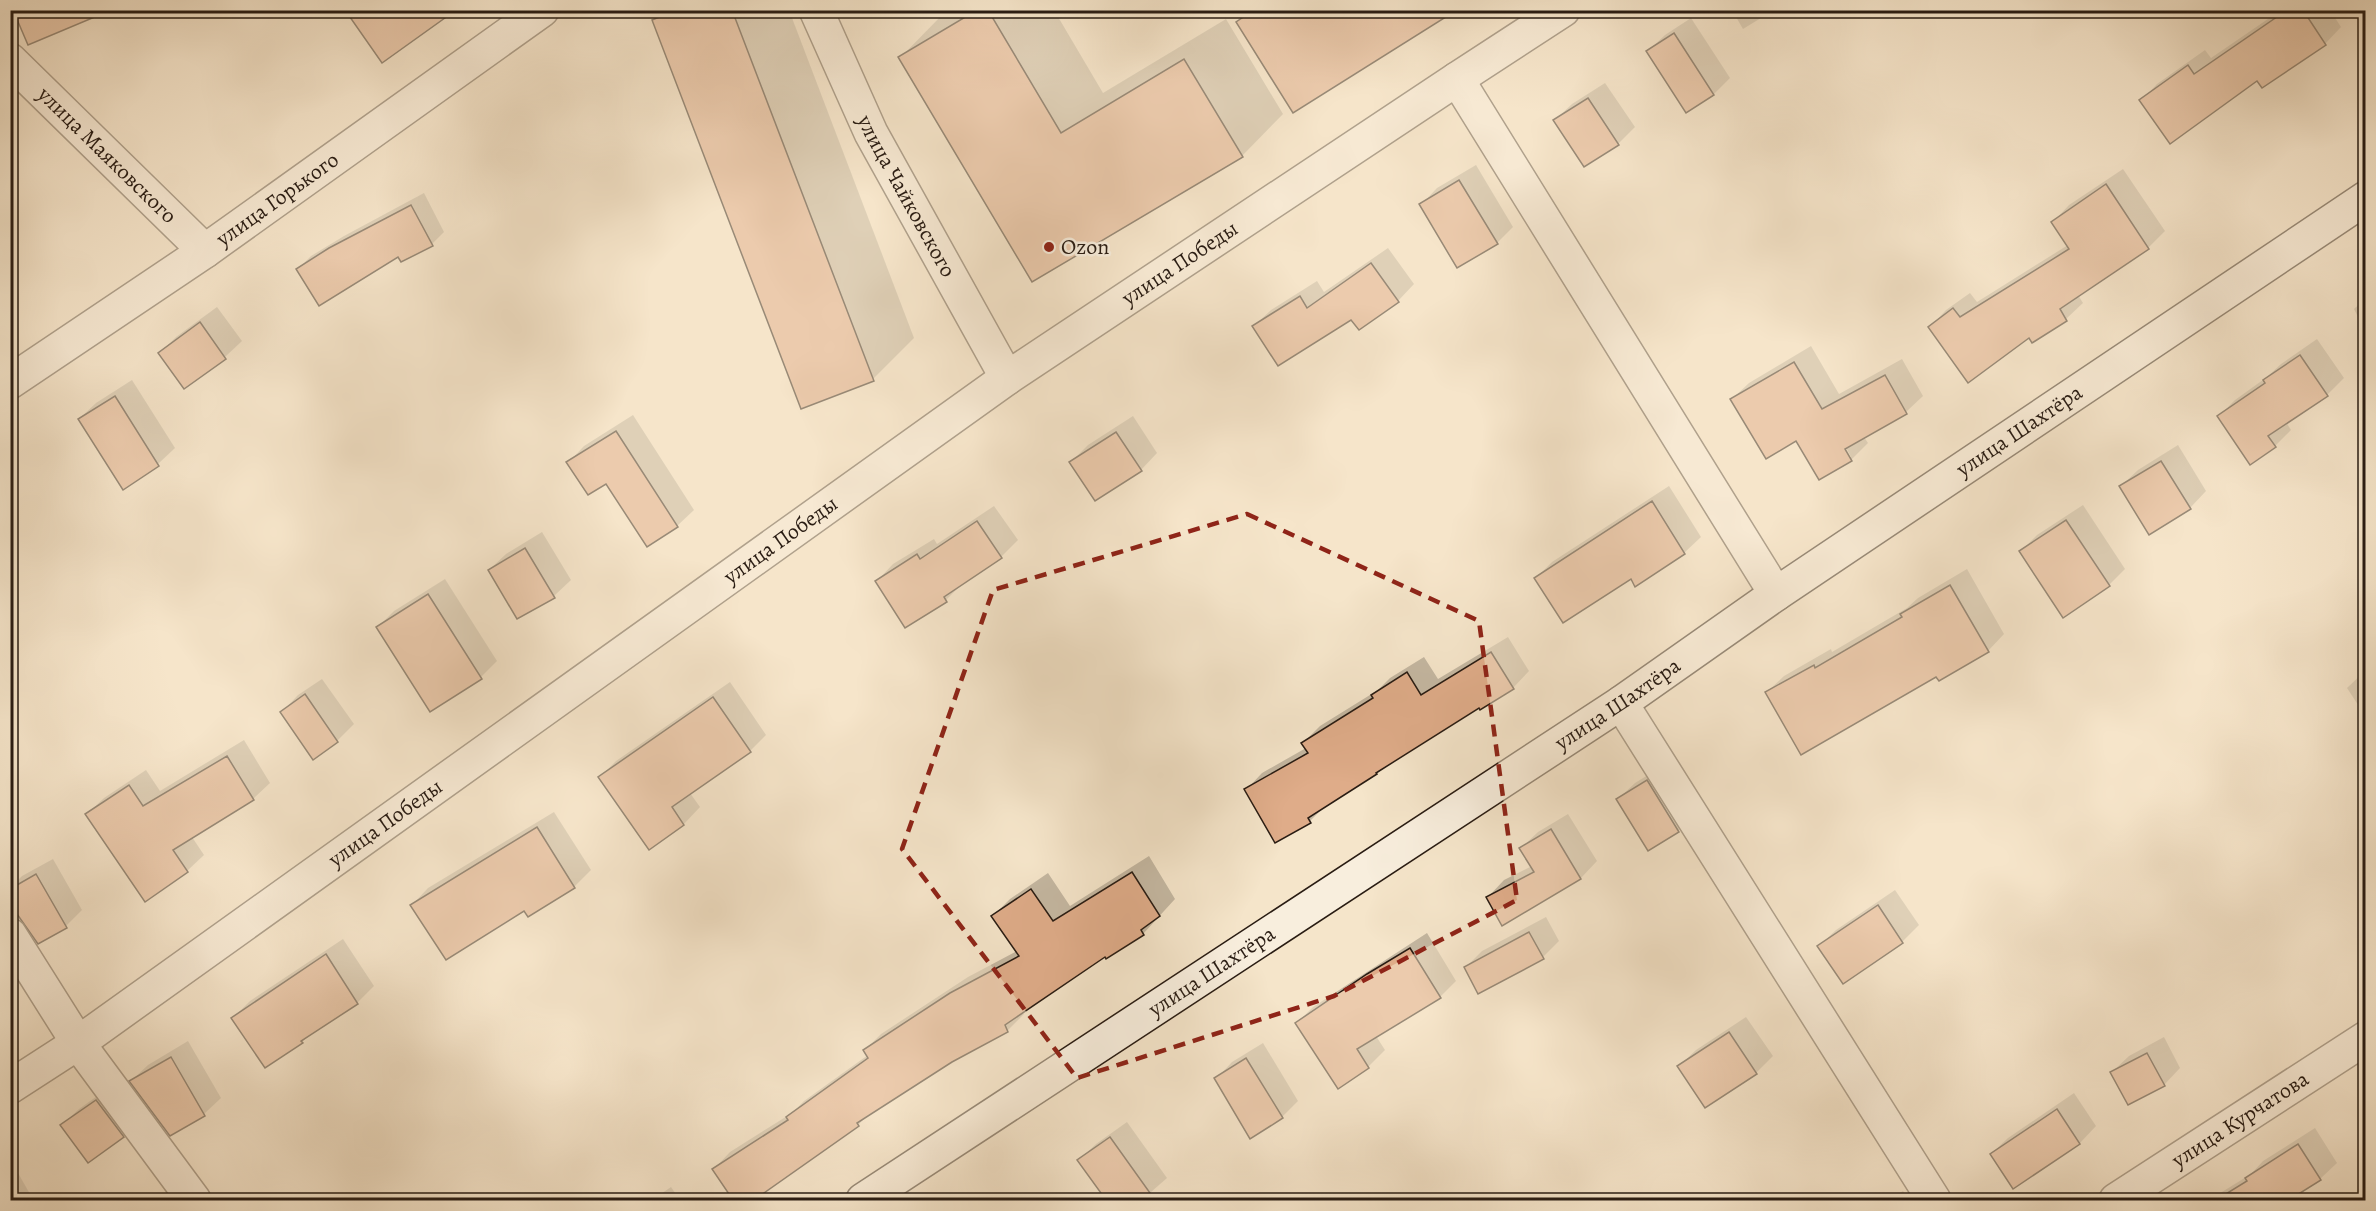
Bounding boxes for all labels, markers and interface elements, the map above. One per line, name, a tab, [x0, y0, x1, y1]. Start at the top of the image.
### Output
street label: улица Маяковского	[30, 79, 184, 230]
street label: улица Чайковского	[849, 109, 963, 283]
street label: улица Горького	[209, 145, 345, 254]
street label: улица Победы	[1115, 214, 1244, 313]
place label: Ozon	[1061, 232, 1109, 262]
marker: Ozon	[1042, 240, 1056, 254]
street label: улица Шахтёра	[1950, 377, 2089, 484]
street label: улица Победы	[717, 489, 844, 592]
street label: улица Шахтёра	[1548, 650, 1687, 758]
street label: улица Победы	[321, 772, 449, 875]
street label: улица Шахтёра	[1142, 918, 1282, 1024]
street label: улица Курчатова	[2165, 1064, 2315, 1176]

